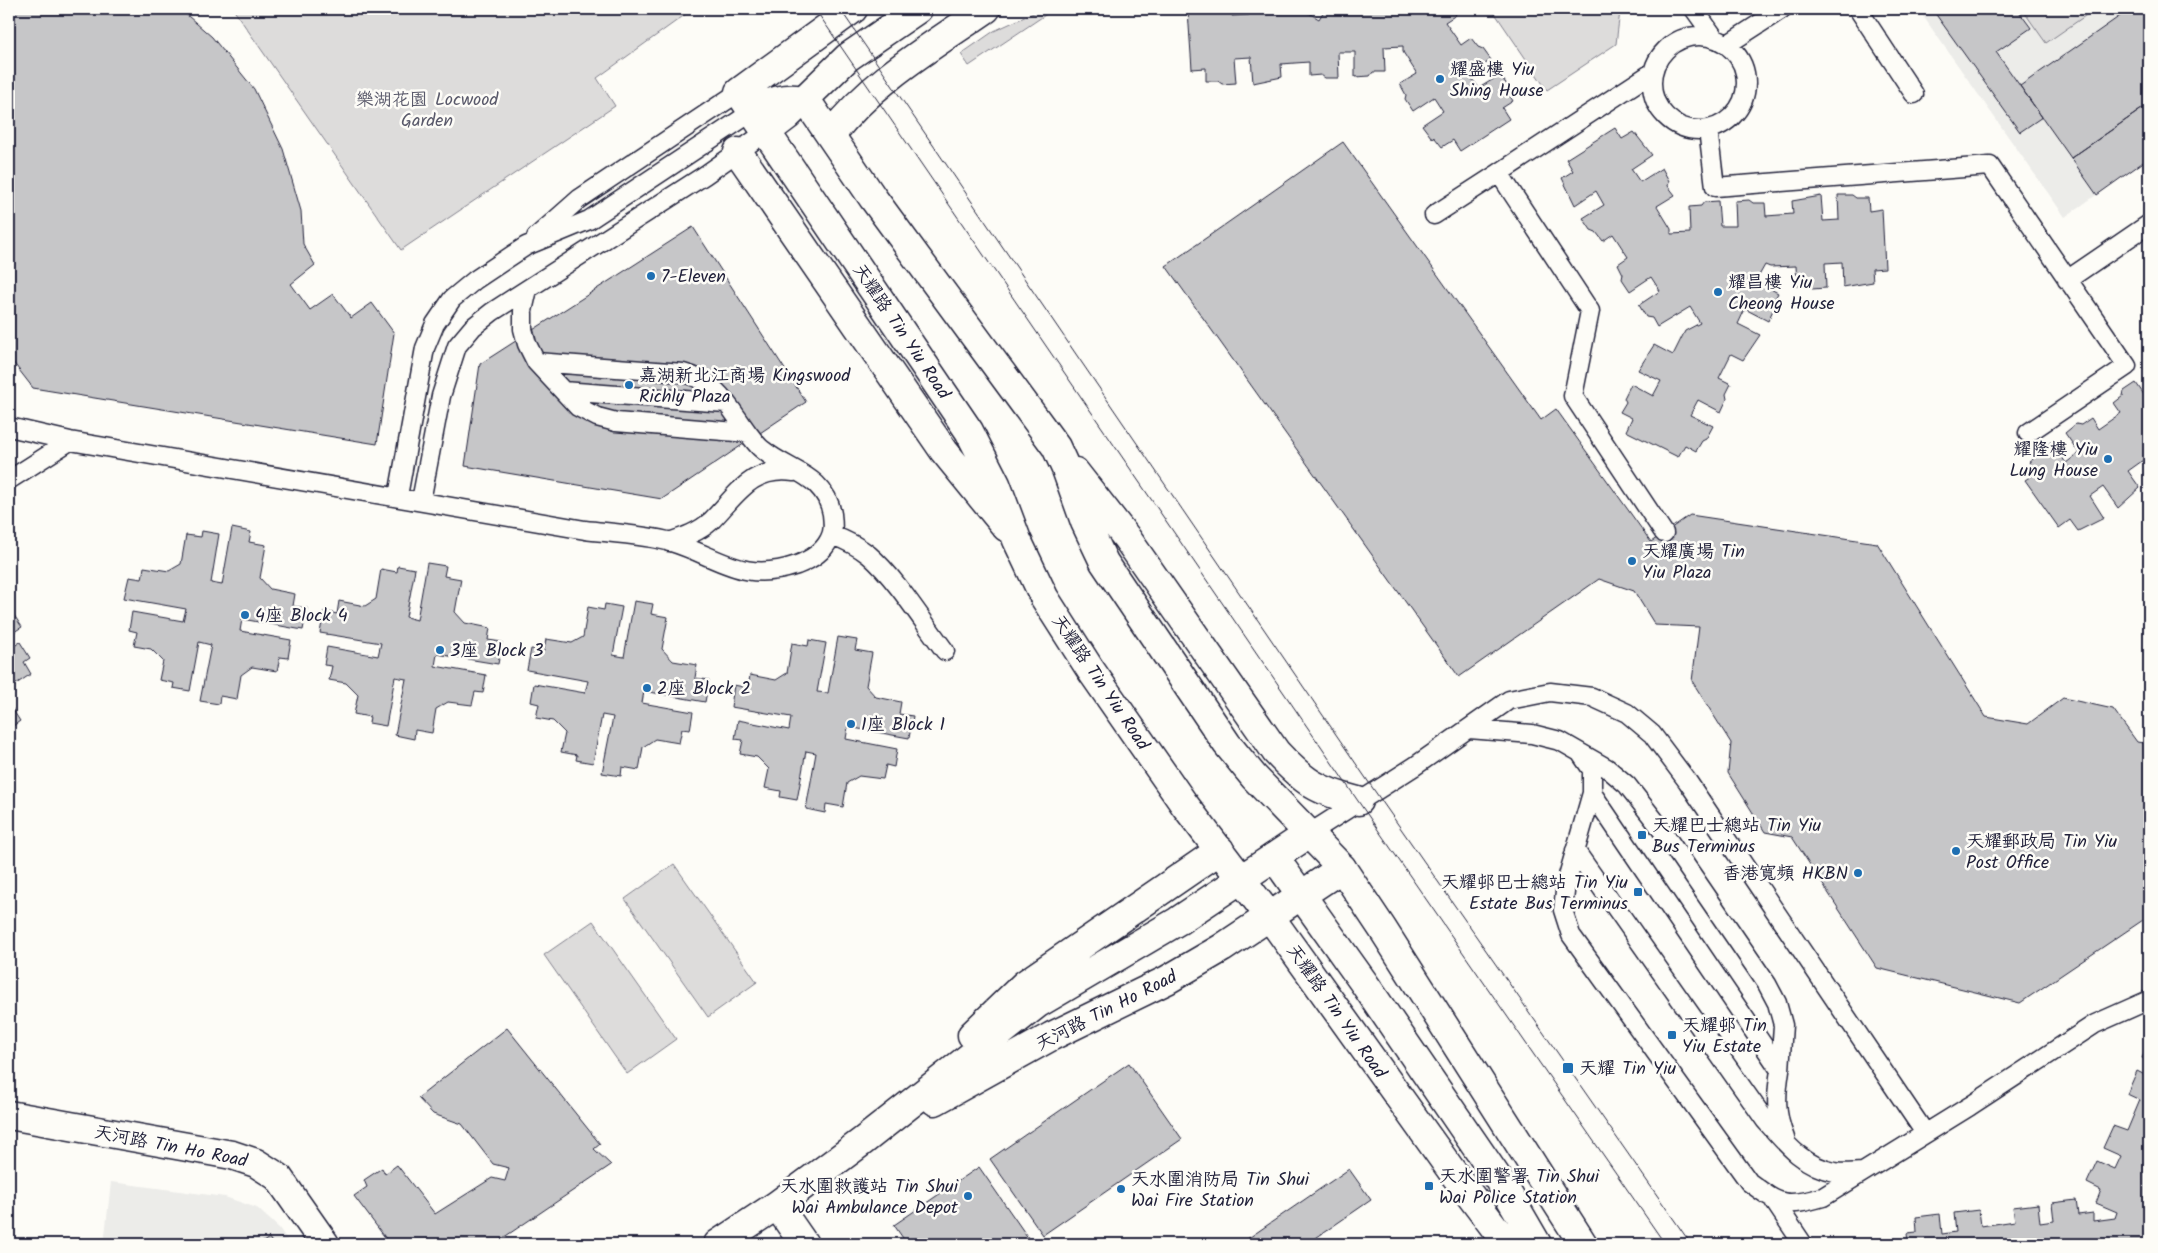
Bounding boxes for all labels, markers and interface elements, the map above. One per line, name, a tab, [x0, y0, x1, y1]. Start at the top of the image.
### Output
place label: 耀盛樓 Yiu Shing House	[1450, 56, 1544, 106]
marker: 耀盛樓 Yiu Shing House	[1434, 73, 1446, 85]
park label: 樂湖花園 Locwood Garden	[356, 86, 499, 136]
street label: 天耀路 Tin Yiu Road	[844, 258, 958, 407]
place label: 7-Eleven	[661, 263, 726, 292]
place label: 耀昌樓 Yiu Cheong House	[1728, 269, 1835, 319]
marker: 7-Eleven	[645, 270, 657, 282]
marker: 耀昌樓 Yiu Cheong House	[1712, 286, 1724, 298]
place label: 嘉湖新北江商場 Kingswood Richly Plaza	[639, 362, 851, 412]
marker: 嘉湖新北江商場 Kingswood Richly Plaza	[623, 379, 635, 391]
place label: 耀隆樓 Yiu Lung House	[2010, 436, 2098, 486]
marker: 耀隆樓 Yiu Lung House	[2102, 453, 2114, 465]
place label: 天耀廣場 Tin Yiu Plaza	[1642, 538, 1745, 588]
marker: 天耀廣場 Tin Yiu Plaza	[1626, 555, 1638, 567]
place label: 4座 Block 4	[255, 602, 348, 631]
marker: 4座 Block 4	[239, 609, 251, 621]
street label: 天耀路 Tin Yiu Road	[1043, 609, 1157, 758]
place label: 3座 Block 3	[450, 637, 543, 666]
marker: 3座 Block 3	[434, 644, 446, 656]
place label: 2座 Block 2	[657, 675, 751, 704]
marker: 2座 Block 2	[641, 682, 653, 694]
place label: 1座 Block 1	[861, 711, 945, 740]
marker: 1座 Block 1	[845, 718, 857, 730]
place label: 天耀巴士總站 Tin Yiu Bus Terminus	[1652, 812, 1822, 862]
place label: 天耀郵政局 Tin Yiu Post Office	[1966, 828, 2118, 878]
marker: 天耀巴士總站 Tin Yiu Bus Terminus	[1636, 829, 1648, 841]
marker: 天耀郵政局 Tin Yiu Post Office	[1950, 845, 1962, 857]
place label: 香港寬頻 HKBN	[1722, 860, 1848, 889]
marker: 香港寬頻 HKBN	[1852, 867, 1864, 879]
place label: 天耀邨巴士總站 Tin Yiu Estate Bus Terminus	[1441, 869, 1628, 919]
marker: 天耀邨巴士總站 Tin Yiu Estate Bus Terminus	[1632, 886, 1644, 898]
street label: 天耀路 Tin Yiu Road	[1278, 939, 1394, 1086]
street label: 天河路 Tin Ho Road	[1031, 963, 1183, 1060]
place label: 天耀邨 Tin Yiu Estate	[1682, 1012, 1767, 1062]
marker: 天耀邨 Tin Yiu Estate	[1666, 1029, 1678, 1041]
place label: 天耀 Tin Yiu	[1579, 1055, 1677, 1084]
marker: 天耀 Tin Yiu	[1561, 1061, 1575, 1075]
street label: 天河路 Tin Ho Road	[92, 1118, 251, 1177]
place label: 天水圍警署 Tin Shui Wai Police Station	[1439, 1163, 1600, 1213]
place label: 天水圍消防局 Tin Shui Wai Fire Station	[1131, 1166, 1310, 1216]
place label: 天水圍救護站 Tin Shui Wai Ambulance Depot	[780, 1173, 959, 1223]
marker: 天水圍警署 Tin Shui Wai Police Station	[1423, 1180, 1435, 1192]
marker: 天水圍消防局 Tin Shui Wai Fire Station	[1115, 1183, 1127, 1195]
marker: 天水圍救護站 Tin Shui Wai Ambulance Depot	[962, 1190, 974, 1202]

